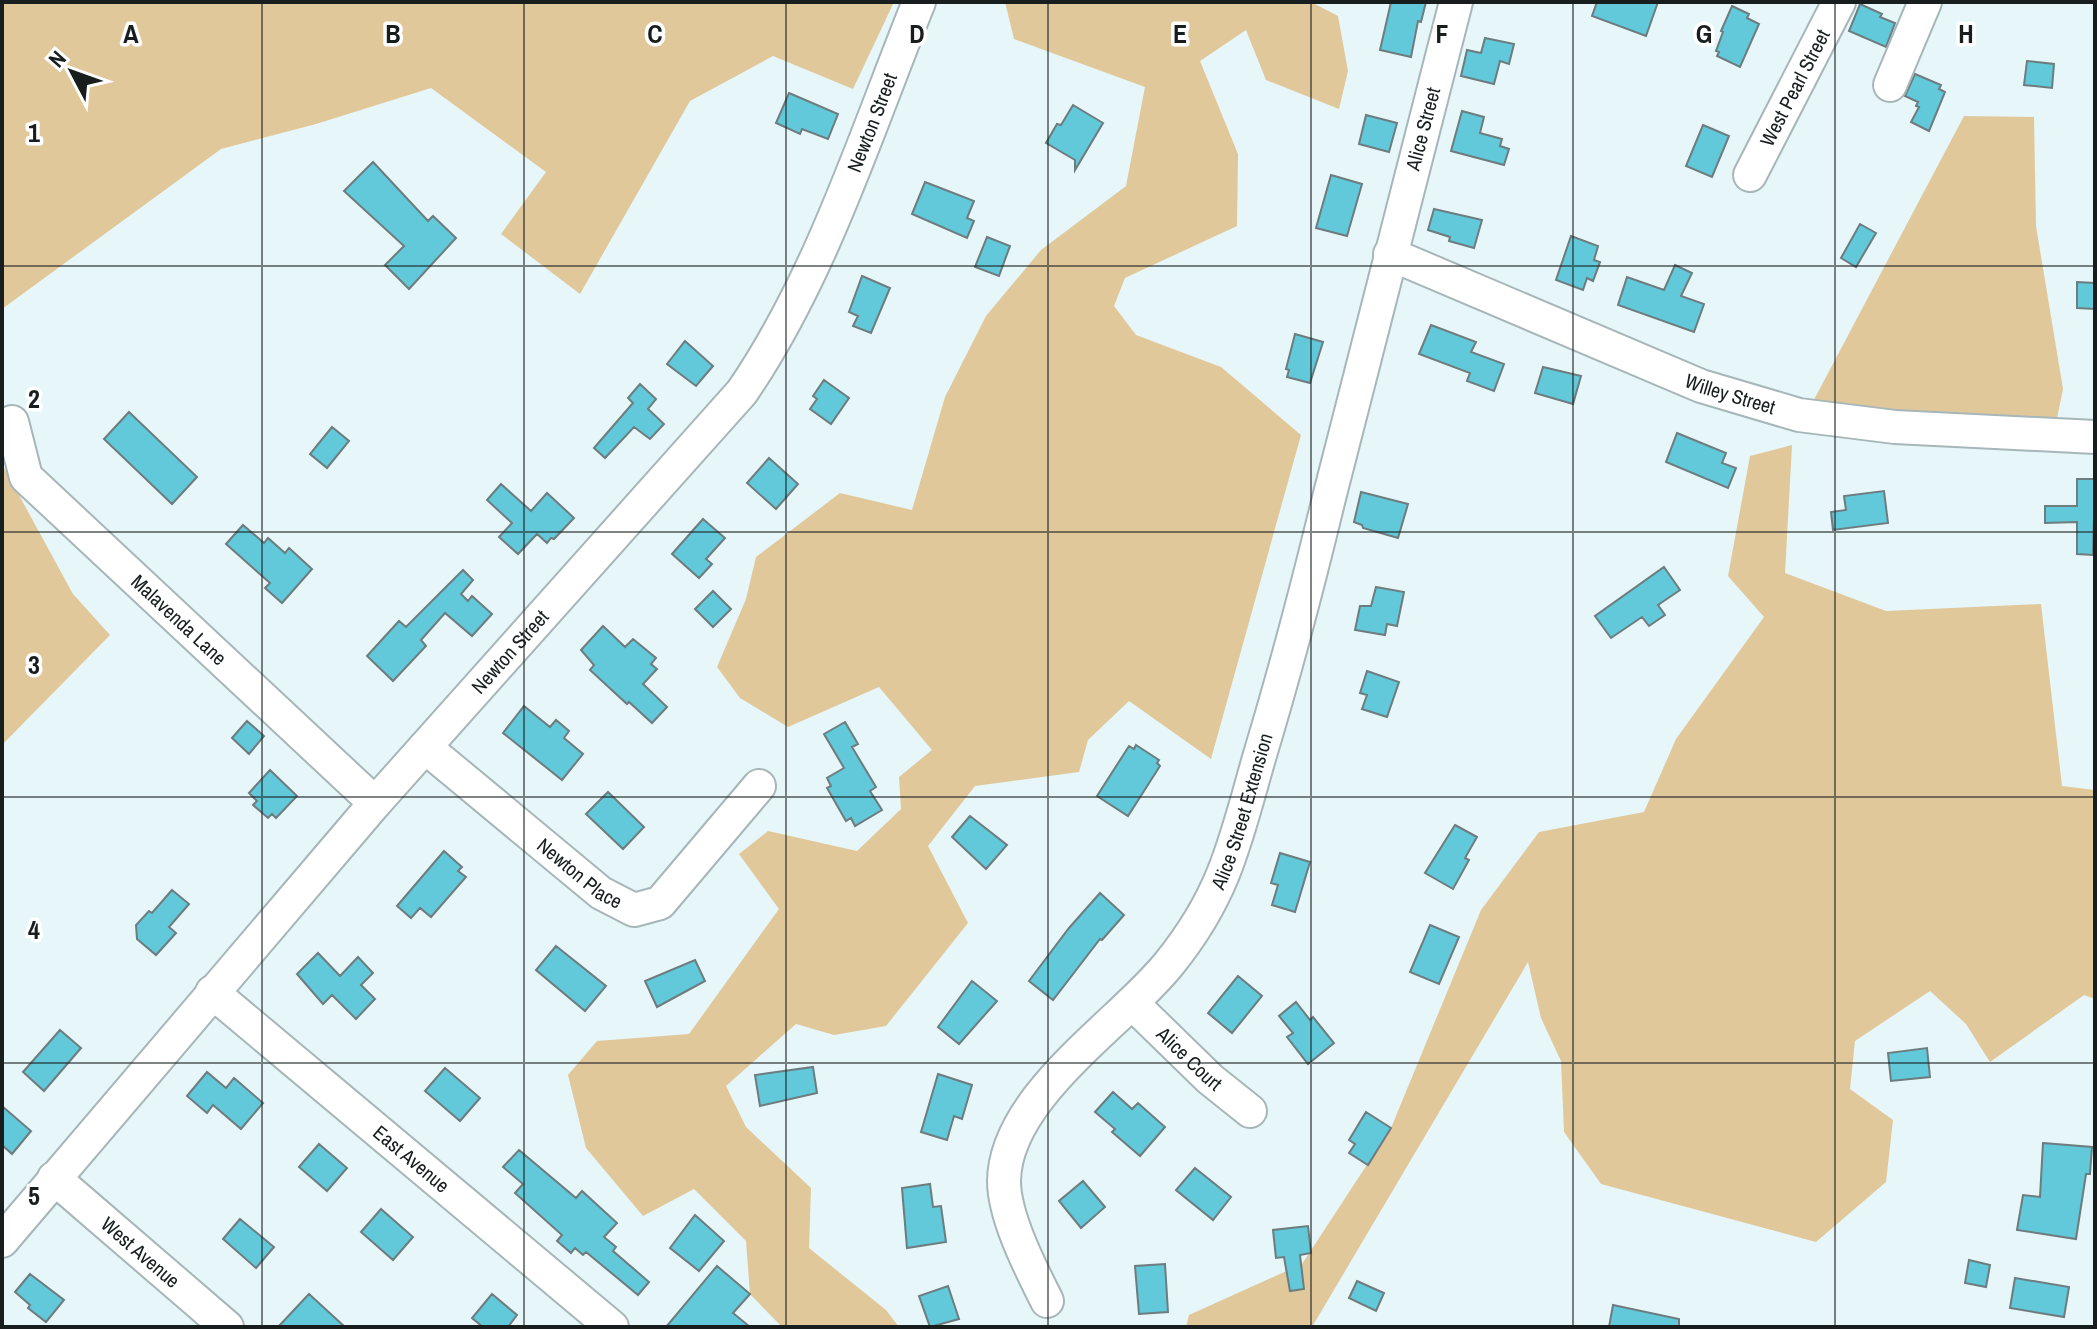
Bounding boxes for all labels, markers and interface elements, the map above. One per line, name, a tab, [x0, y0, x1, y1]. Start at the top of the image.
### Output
text: A	[123, 16, 139, 51]
text: B	[385, 16, 401, 51]
text: C	[647, 16, 663, 51]
text: D	[909, 16, 925, 51]
text: E	[1173, 16, 1187, 51]
text: F	[1435, 16, 1449, 51]
text: G	[1696, 16, 1712, 51]
text: H	[1958, 16, 1974, 51]
street label: West Pearl Street	[1753, 24, 1836, 151]
north arrow	[32, 32, 112, 112]
text: N	[41, 44, 73, 74]
street label: Newton Street	[840, 69, 903, 176]
street label: Alice Street	[1399, 84, 1446, 174]
text: 1	[28, 115, 40, 150]
street label: Willey Street	[1681, 367, 1779, 420]
text: 2	[28, 381, 40, 416]
street label: Malavenda Lane	[126, 568, 233, 671]
street label: Newton Street	[465, 603, 555, 699]
text: 3	[28, 647, 40, 682]
street label: Alice Street Extension	[1204, 730, 1279, 894]
street label: Newton Place	[532, 832, 627, 915]
text: 4	[28, 912, 40, 947]
street label: Alice Court	[1150, 1020, 1228, 1097]
street label: East Avenue	[368, 1119, 456, 1198]
text: 5	[28, 1178, 40, 1213]
street label: West Avenue	[95, 1210, 186, 1294]

